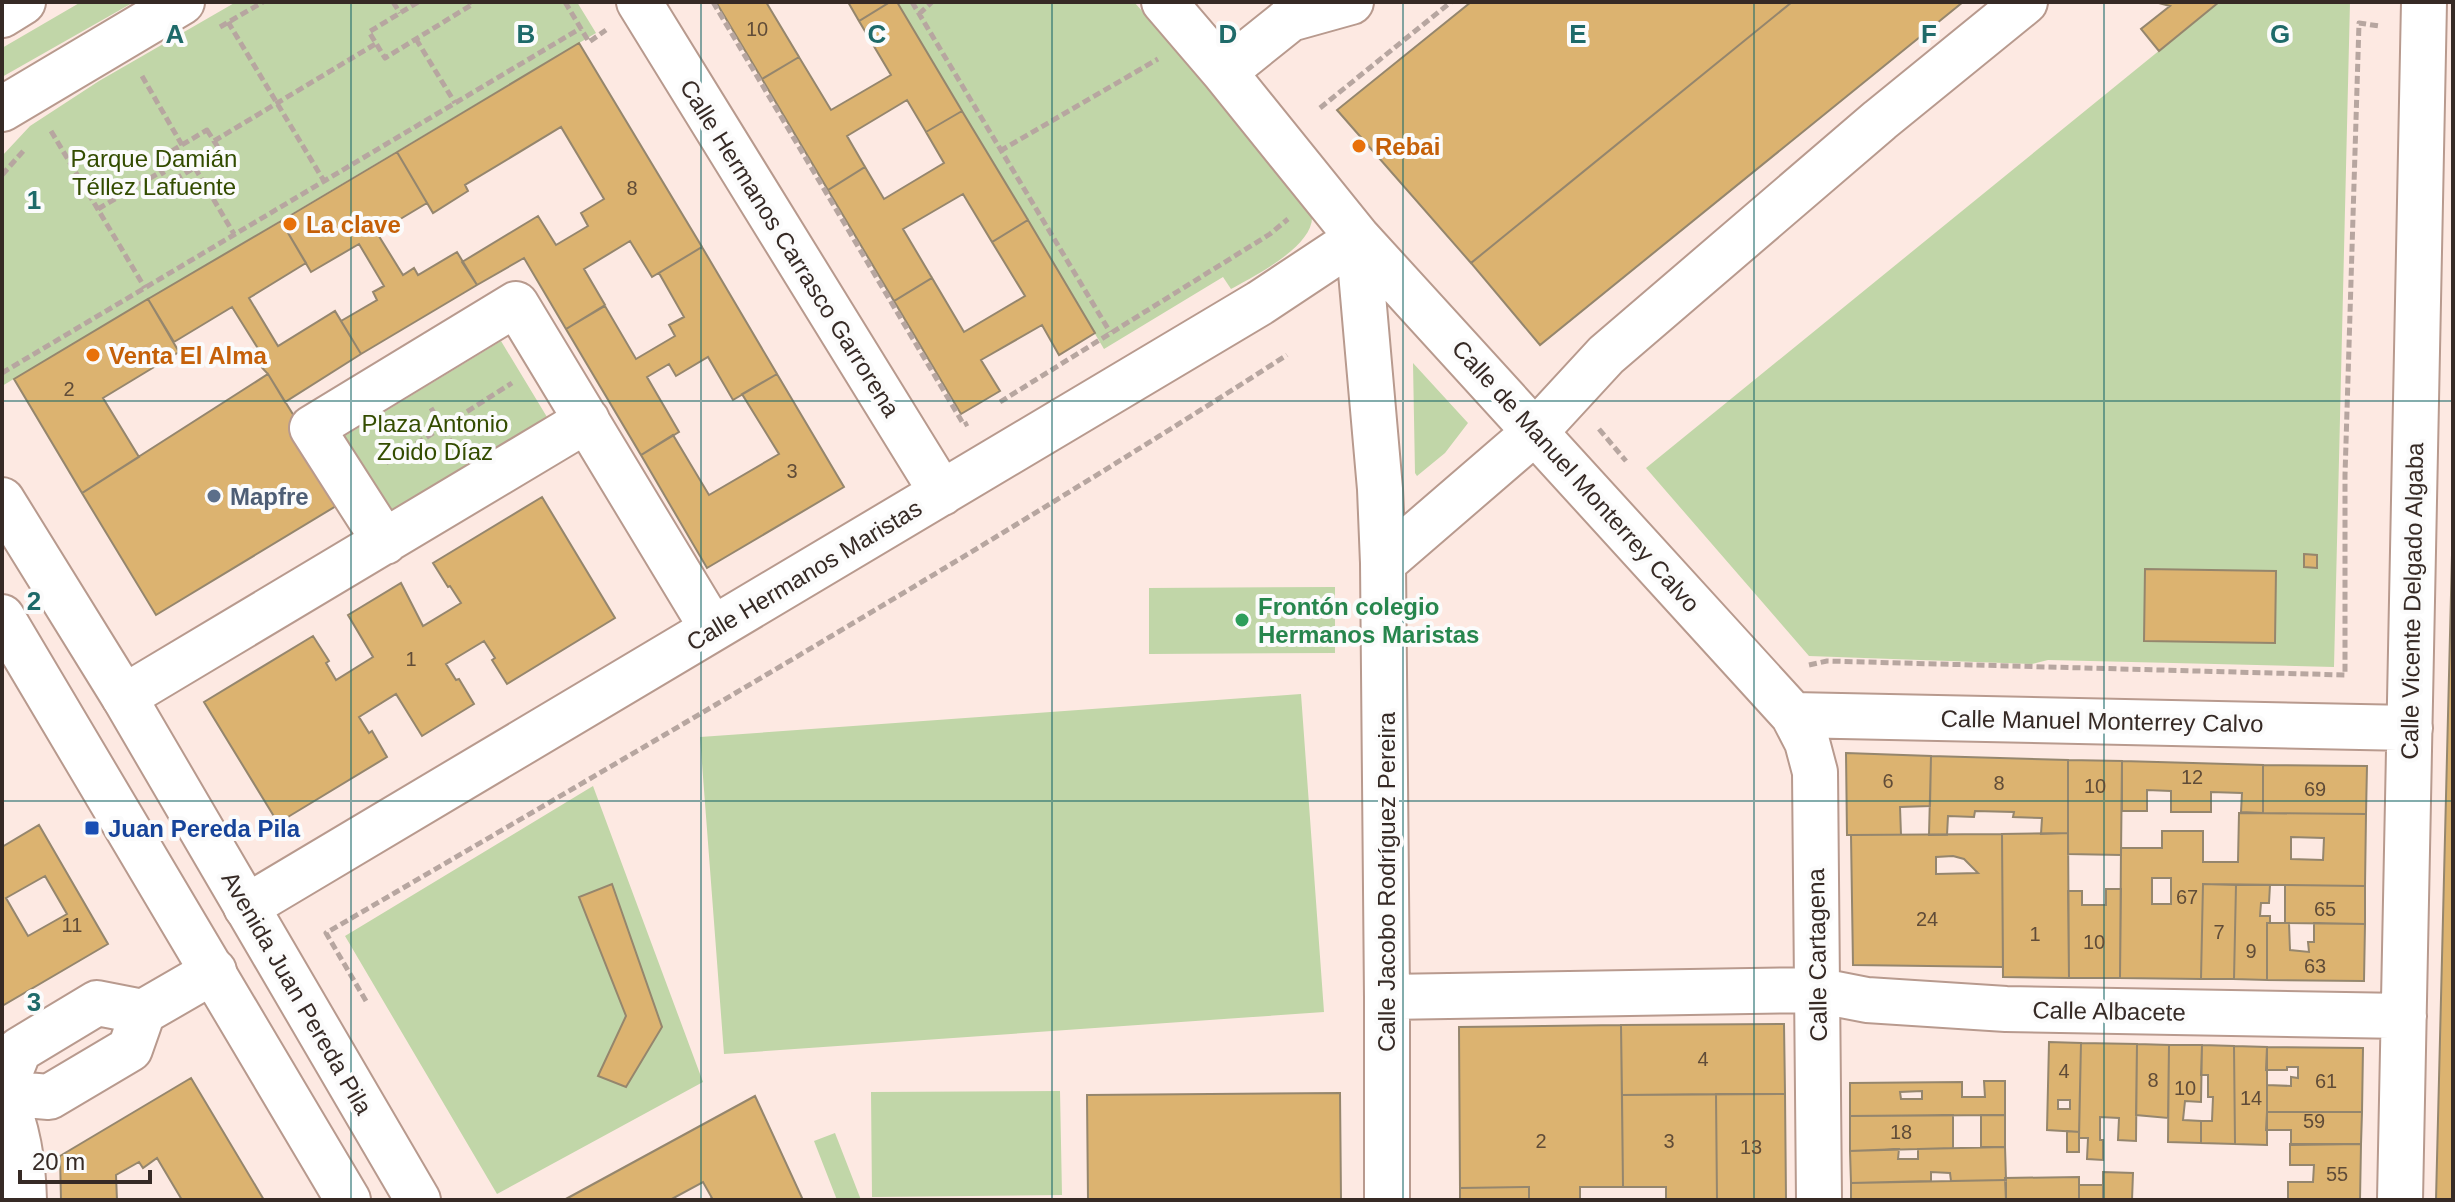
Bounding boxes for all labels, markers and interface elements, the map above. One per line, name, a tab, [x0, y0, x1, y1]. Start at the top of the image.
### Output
house number: 10	[746, 18, 768, 40]
text: A	[166, 19, 185, 49]
text: B	[517, 19, 535, 49]
text: C	[868, 19, 887, 49]
text: D	[1219, 19, 1237, 49]
text: E	[1569, 19, 1587, 49]
text: F	[1921, 19, 1937, 49]
text: G	[2270, 19, 2290, 49]
street label: Calle Hermanos Carrasco Garrorena	[675, 75, 906, 422]
place label: Rebai	[1375, 133, 1440, 160]
marker: Rebai	[1350, 137, 1368, 155]
park label: Parque Damián Téllez Lafuente	[71, 145, 237, 200]
house number: 8	[626, 177, 638, 199]
text: 1	[27, 185, 41, 215]
place label: La clave	[306, 211, 401, 238]
marker: La clave	[281, 215, 299, 233]
street label: Calle de Manuel Monterrey Calvo	[1447, 335, 1705, 617]
place label: Venta El Alma	[109, 342, 267, 369]
marker: Venta El Alma	[84, 346, 102, 364]
house number: 2	[63, 378, 75, 400]
park label: Plaza Antonio Zoido Díaz	[362, 410, 508, 465]
street label: Calle Vicente Delgado Algaba	[2396, 442, 2428, 760]
house number: 3	[786, 460, 798, 482]
place label: Mapfre	[230, 483, 309, 510]
marker: Mapfre	[205, 487, 223, 505]
street label: Calle Hermanos Maristas	[682, 494, 926, 656]
text: 2	[27, 586, 41, 616]
place label: Frontón colegio Hermanos Maristas	[1258, 593, 1479, 648]
marker: Frontón colegio Hermanos Maristas	[1233, 611, 1251, 629]
house number: 1	[405, 648, 417, 670]
street label: Calle Manuel Monterrey Calvo	[1940, 705, 2264, 737]
street label: Calle Jacobo Rodríguez Pereira	[1373, 711, 1400, 1052]
house number: 12	[2181, 766, 2203, 788]
house number: 6	[1882, 770, 1894, 792]
house number: 8	[1993, 772, 2005, 794]
house number: 10	[2084, 775, 2106, 797]
house number: 69	[2304, 778, 2326, 800]
place label: Juan Pereda Pila	[108, 815, 301, 842]
marker: Juan Pereda Pila	[83, 819, 101, 837]
street label: Avenida Juan Pereda Pila	[216, 867, 378, 1120]
street label: Calle Cartagena	[1802, 867, 1832, 1042]
house number: 67	[2176, 886, 2198, 908]
house number: 65	[2314, 898, 2336, 920]
house number: 24	[1916, 908, 1938, 930]
house number: 11	[62, 914, 82, 936]
house number: 7	[2213, 921, 2225, 943]
house number: 1	[2029, 923, 2041, 945]
house number: 10	[2083, 931, 2105, 953]
house number: 9	[2245, 940, 2257, 962]
house number: 63	[2304, 955, 2326, 977]
text: 3	[27, 987, 41, 1017]
street label: Calle Albacete	[2032, 996, 2186, 1026]
house number: 4	[1697, 1048, 1709, 1070]
house number: 4	[2058, 1060, 2070, 1082]
house number: 8	[2147, 1069, 2159, 1091]
house number: 61	[2315, 1070, 2337, 1092]
house number: 10	[2174, 1077, 2196, 1099]
house number: 14	[2240, 1087, 2262, 1109]
house number: 59	[2303, 1110, 2325, 1132]
house number: 18	[1890, 1121, 1912, 1143]
house number: 2	[1535, 1130, 1547, 1152]
house number: 3	[1663, 1130, 1675, 1152]
scale bar	[20, 1134, 150, 1184]
house number: 13	[1740, 1136, 1762, 1158]
text: 20 m	[32, 1148, 85, 1175]
house number: 55	[2326, 1163, 2348, 1185]

